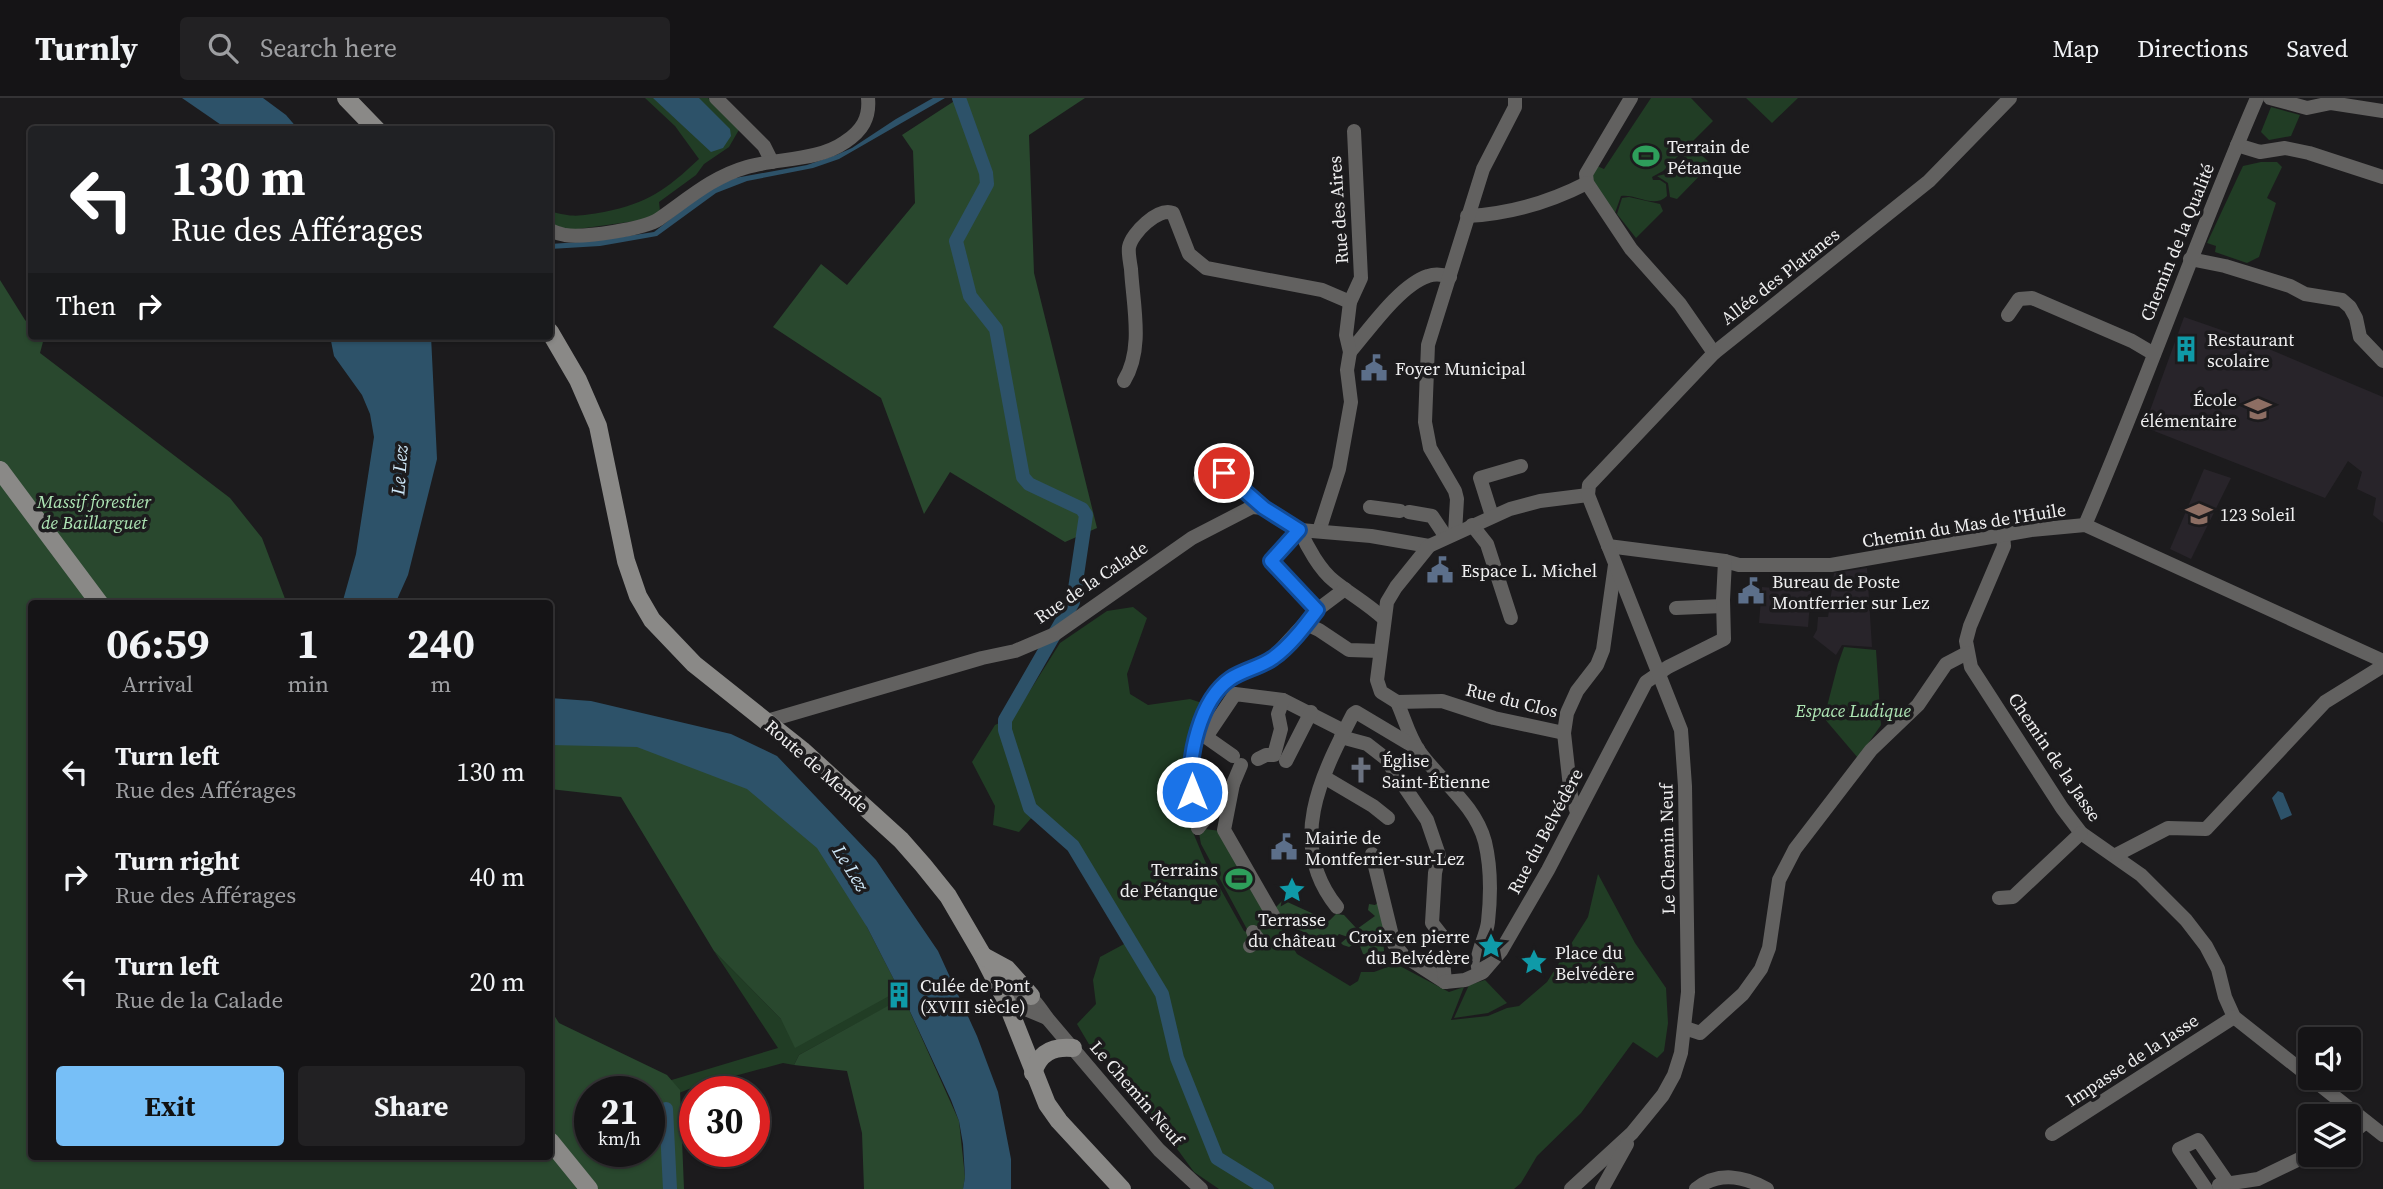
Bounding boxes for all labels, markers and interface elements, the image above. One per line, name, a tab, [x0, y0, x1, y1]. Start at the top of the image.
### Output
search box	[180, 17, 670, 80]
text: Turnly	[35, 26, 138, 71]
icon: search	[204, 29, 242, 67]
text: Search here	[260, 30, 397, 66]
text: Map	[2052, 32, 2099, 65]
text: Directions	[2137, 32, 2248, 65]
text: Saved	[2286, 32, 2348, 65]
place label: Terrain de Pétanque	[1667, 134, 1750, 180]
sports icon: Terrain de Pétanque	[1631, 141, 1661, 171]
text: 130 m	[171, 144, 306, 211]
icon: left	[56, 154, 147, 245]
street label: Rue des Aires	[1322, 155, 1354, 265]
street label: Chemin de la Qualité	[2134, 159, 2220, 325]
text: Rue des Afférages	[171, 208, 423, 252]
street label: Allée des Platanes	[1715, 222, 1845, 330]
icon: right	[130, 287, 168, 325]
text: Then	[56, 288, 116, 324]
place label: Restaurant scolaire	[2207, 327, 2294, 373]
building icon: Restaurant scolaire	[2171, 334, 2201, 364]
public building icon: Foyer Municipal	[1359, 353, 1389, 383]
place label: Foyer Municipal	[1395, 356, 1526, 381]
place label: École élémentaire	[2140, 387, 2237, 433]
school or university icon: École élémentaire	[2243, 394, 2273, 424]
water label: Le Lez	[384, 443, 414, 497]
pin	[1194, 443, 1254, 503]
icon: arrive	[1205, 454, 1243, 492]
park label: Massif forestier de Baillarguet	[36, 489, 152, 535]
street label: Chemin du Mas de l'Huile	[1860, 497, 2068, 553]
school or university icon: 123 Soleil	[2184, 499, 2214, 529]
place label: 123 Soleil	[2220, 502, 2295, 527]
street label: Rue de la Calade	[1029, 535, 1153, 629]
public building icon: Espace L. Michel	[1425, 555, 1455, 585]
place label: Espace L. Michel	[1461, 558, 1597, 583]
place label: Bureau de Poste Montferrier sur Lez	[1772, 569, 1930, 615]
public building icon: Bureau de Poste Montferrier sur Lez	[1736, 576, 1766, 606]
text: 06:59	[106, 614, 210, 672]
text: 1	[297, 614, 320, 672]
text: 240	[407, 614, 475, 672]
text: Arrival	[122, 668, 193, 700]
text: min	[287, 668, 329, 700]
text: m	[431, 668, 451, 700]
street label: Rue du Clos	[1463, 676, 1561, 724]
street label: Chemin de la Jasse	[2003, 688, 2107, 826]
park label: Espace Ludique	[1794, 698, 1912, 723]
street label: Route de Mende	[760, 714, 874, 818]
text: Turn left	[115, 738, 219, 774]
place label: Église Saint-Étienne	[1382, 748, 1490, 794]
icon: left	[56, 753, 94, 791]
text: 130 m	[457, 754, 525, 790]
position arrow	[1155, 755, 1229, 829]
church icon: Église Saint-Étienne	[1346, 755, 1376, 785]
street label: Rue du Belvédère	[1501, 764, 1589, 898]
text: Rue des Afférages	[115, 774, 296, 806]
street label: Le Chemin Neuf	[1653, 782, 1681, 915]
place label: Mairie de Montferrier-sur-Lez	[1305, 825, 1464, 871]
public building icon: Mairie de Montferrier-sur-Lez	[1269, 832, 1299, 862]
water label: Le Lez	[826, 839, 876, 897]
text: Turn right	[115, 843, 239, 879]
place label: Terrains de Pétanque	[1120, 857, 1218, 903]
icon: right	[56, 858, 94, 896]
text: 40 m	[470, 859, 525, 895]
sports icon: Terrains de Pétanque	[1224, 864, 1254, 894]
place icon: Terrasse du château	[1277, 875, 1307, 905]
text: Rue des Afférages	[115, 879, 296, 911]
place label: Terrasse du château	[1248, 907, 1336, 953]
place label: Croix en pierre du Belvédère	[1349, 924, 1470, 970]
place icon: Croix en pierre du Belvédère	[1476, 931, 1506, 961]
place label: Place du Belvédère	[1555, 940, 1634, 986]
place icon: Place du Belvédère	[1519, 947, 1549, 977]
text: Turn left	[115, 948, 219, 984]
icon: left	[56, 963, 94, 1001]
text: 20 m	[470, 964, 525, 1000]
place label: Culée de Pont (XVIII siècle)	[920, 973, 1030, 1019]
building icon: Culée de Pont (XVIII siècle)	[884, 980, 914, 1010]
text: Rue de la Calade	[115, 984, 283, 1016]
street label: Impasse de la Jasse	[2061, 1008, 2203, 1112]
map controls	[2298, 1027, 2361, 1167]
button: sound	[2298, 1027, 2361, 1090]
street label: Le Chemin Neuf	[1085, 1035, 1191, 1152]
button: Exit	[56, 1066, 284, 1146]
button: Share	[298, 1066, 525, 1146]
speed limit sign: 30	[679, 1076, 770, 1167]
text: 21	[601, 1088, 638, 1136]
button: layers	[2298, 1104, 2361, 1167]
text: km/h	[598, 1126, 641, 1151]

